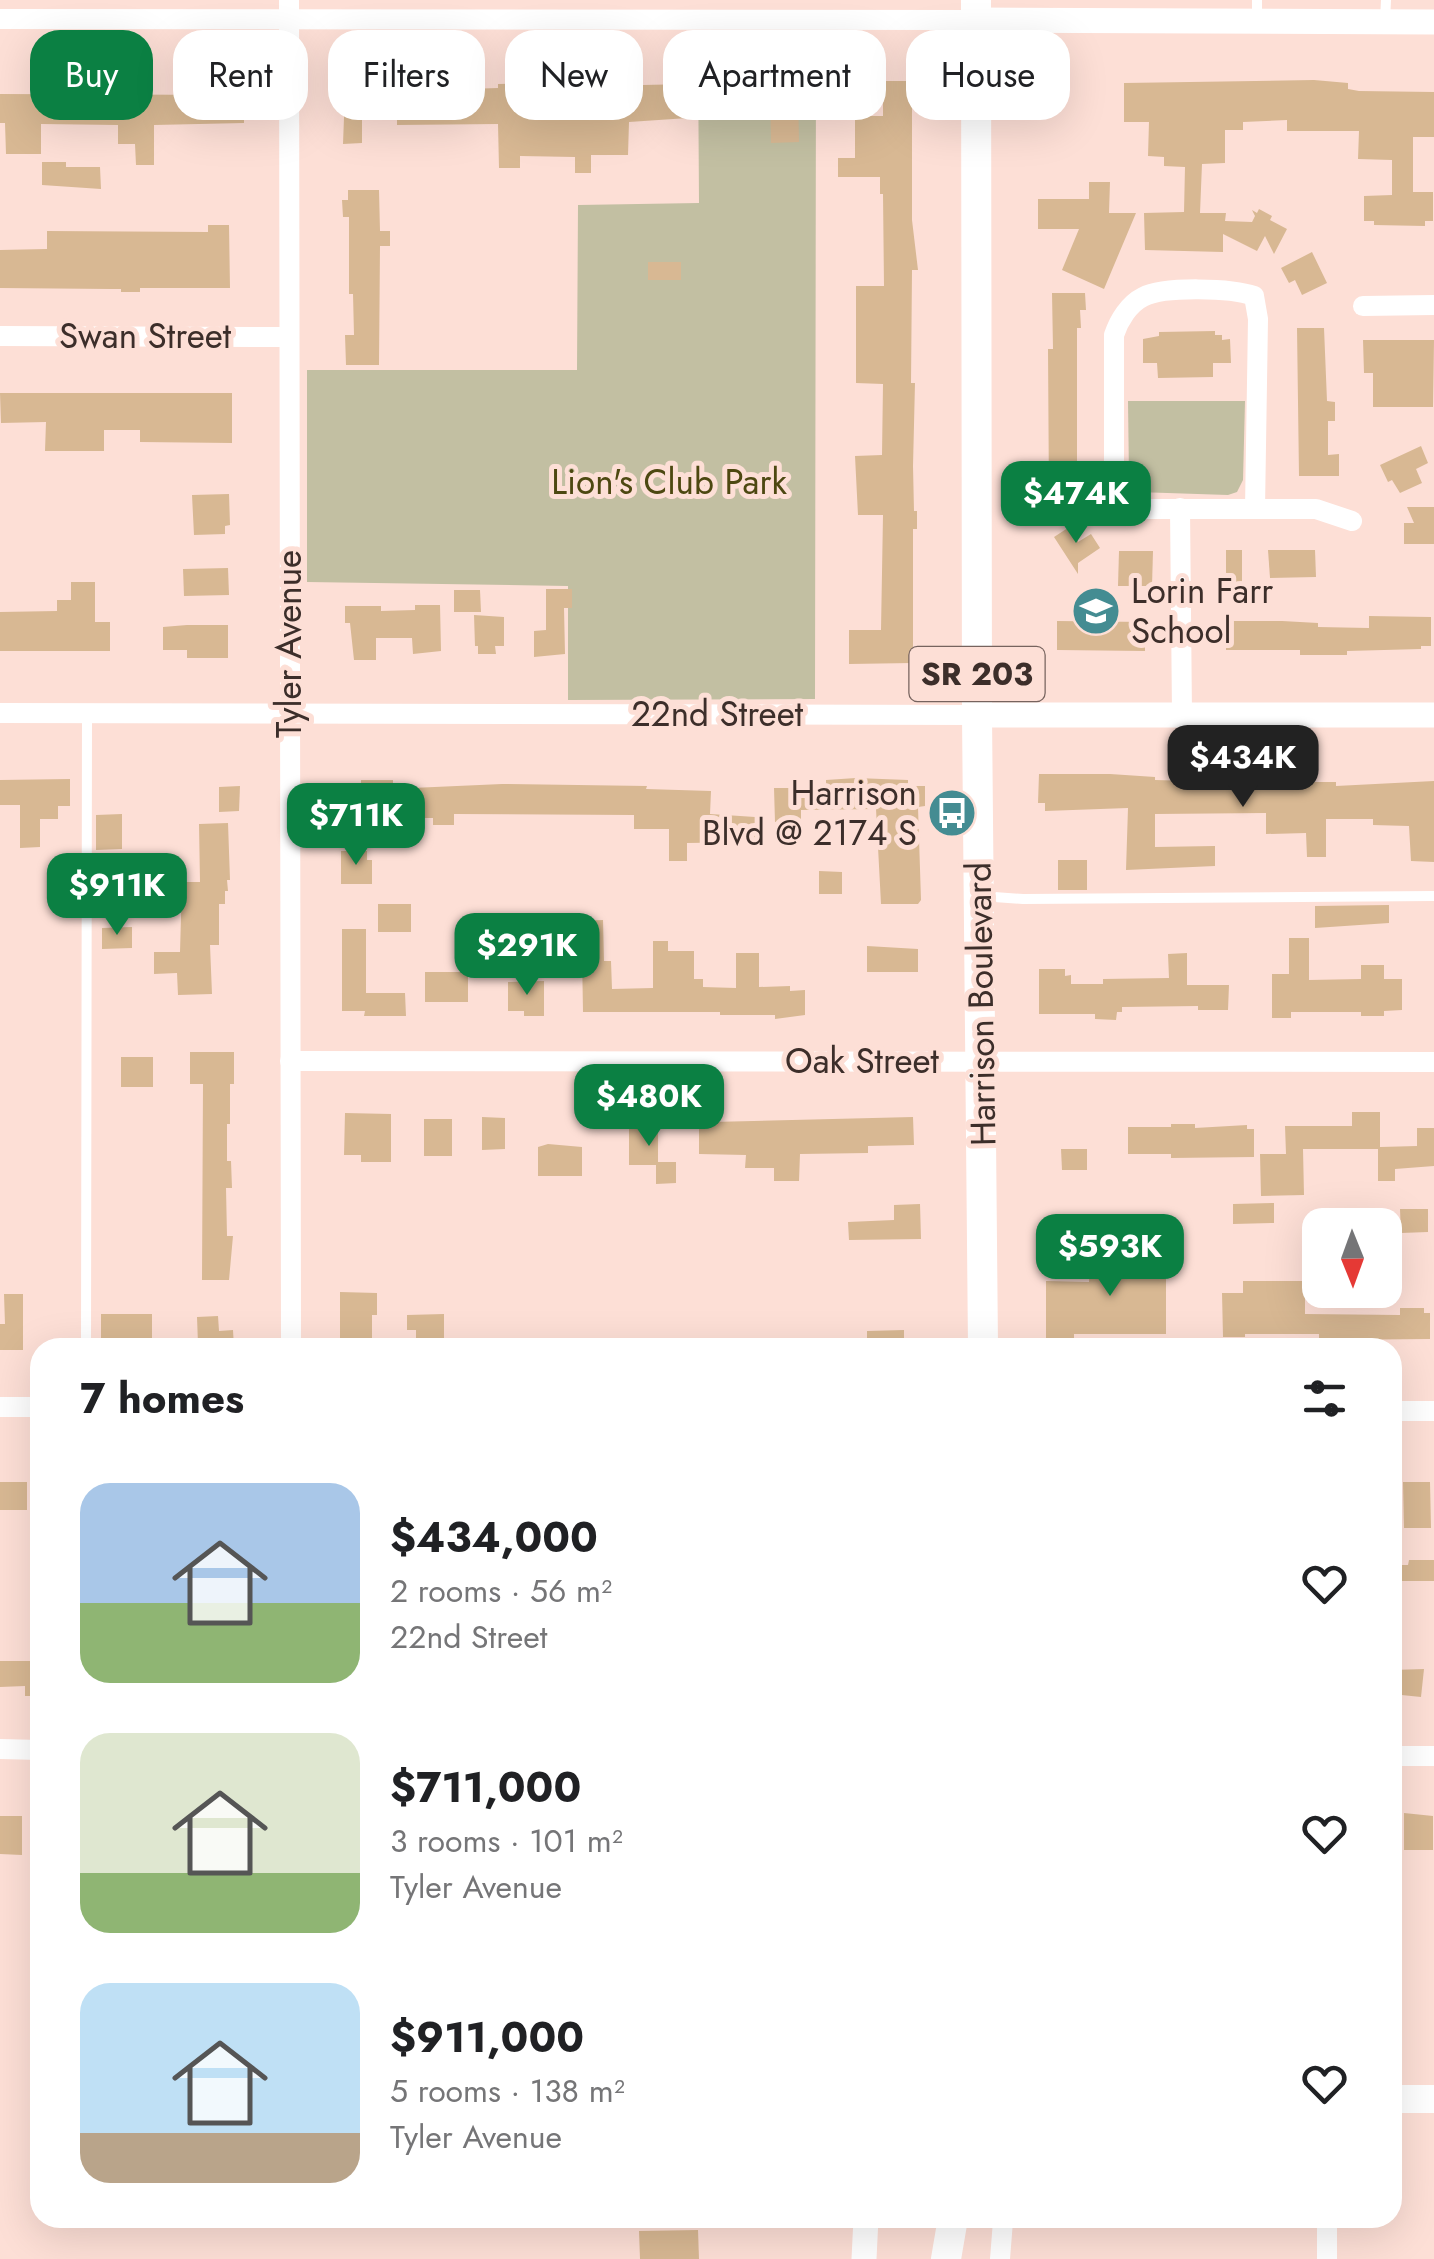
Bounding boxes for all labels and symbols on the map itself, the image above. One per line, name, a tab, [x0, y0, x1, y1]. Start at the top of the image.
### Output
street label: Swan Street	[59, 311, 232, 361]
park label: Lion's Club Park	[551, 457, 787, 507]
pin: $474K	[1006, 461, 1146, 546]
street label: Tyler Avenue	[264, 550, 314, 738]
place label: Lorin Farr School	[1131, 566, 1273, 656]
school or university icon: Lorin Farr School	[1070, 585, 1122, 637]
road number: SR 203	[910, 647, 1044, 701]
street label: 22nd Street	[631, 689, 804, 739]
pin: $434K	[1173, 725, 1313, 810]
place label: Harrison Blvd @ 2174 S	[702, 768, 917, 858]
pin: $711K	[286, 783, 426, 868]
bus stop icon: Harrison Blvd @ 2174 S	[926, 787, 978, 839]
pin: $911K	[47, 853, 187, 938]
street label: Harrison Boulevard	[954, 862, 1008, 1146]
pin: $291K	[457, 913, 597, 998]
street label: Oak Street	[785, 1036, 940, 1086]
pin: $480K	[579, 1064, 719, 1149]
north arrow	[1302, 1208, 1402, 1308]
pin: $593K	[1040, 1214, 1180, 1299]

